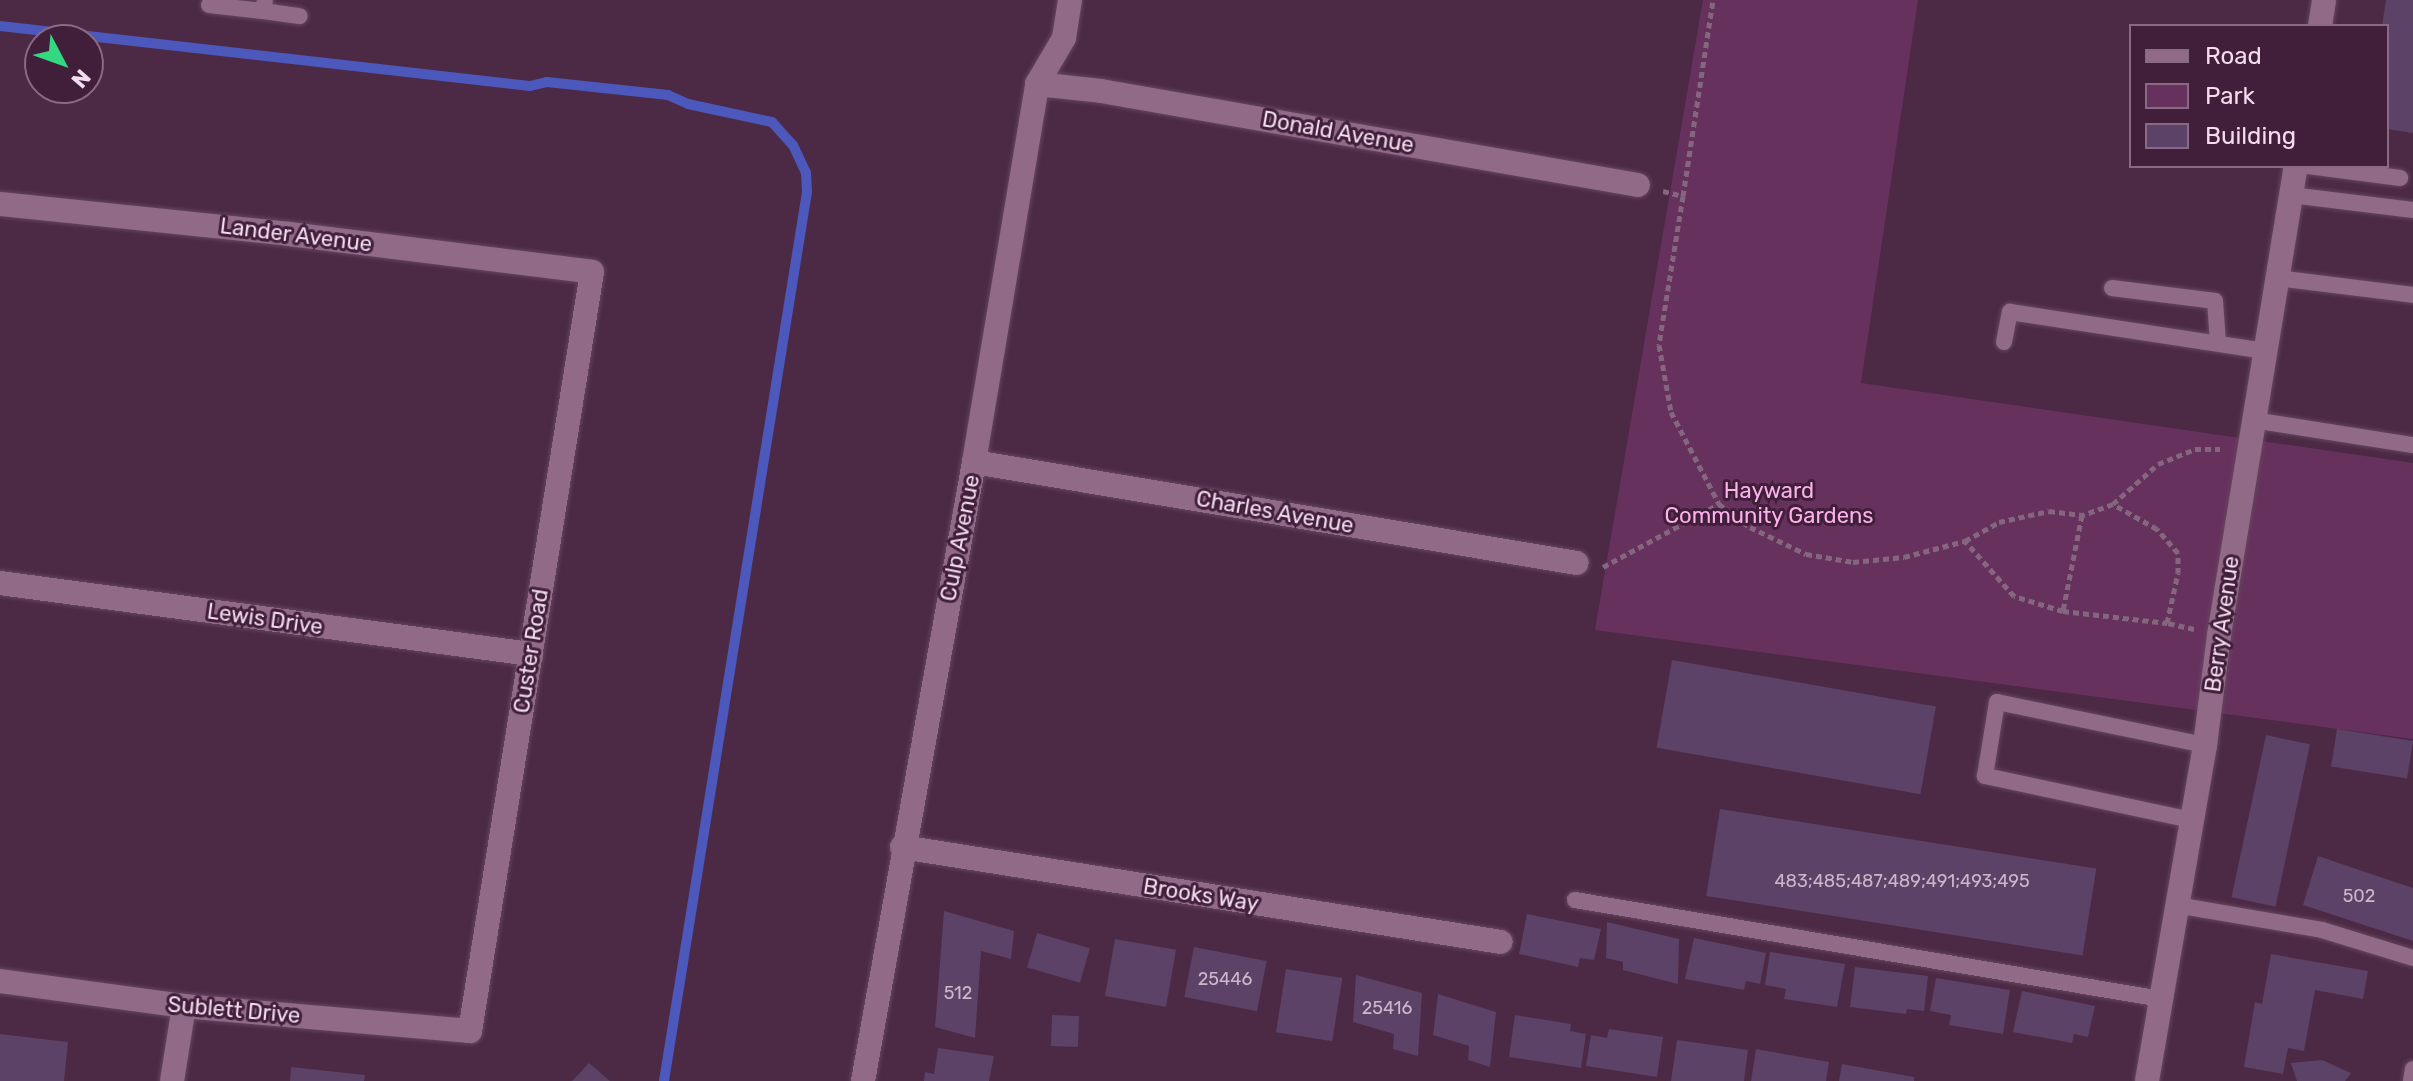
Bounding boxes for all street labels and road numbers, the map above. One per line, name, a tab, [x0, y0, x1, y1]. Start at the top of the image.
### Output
street label: Donald Avenue	[1260, 106, 1416, 158]
street label: Lander Avenue	[218, 213, 374, 257]
street label: Culp Avenue	[935, 472, 985, 604]
street label: Charles Avenue	[1194, 485, 1356, 539]
street label: Berry Avenue	[2199, 554, 2245, 694]
street label: Custer Road	[508, 587, 554, 715]
street label: Lewis Drive	[205, 598, 325, 640]
street label: Brooks Way	[1141, 873, 1261, 917]
street label: Sublett Drive	[167, 991, 301, 1029]

